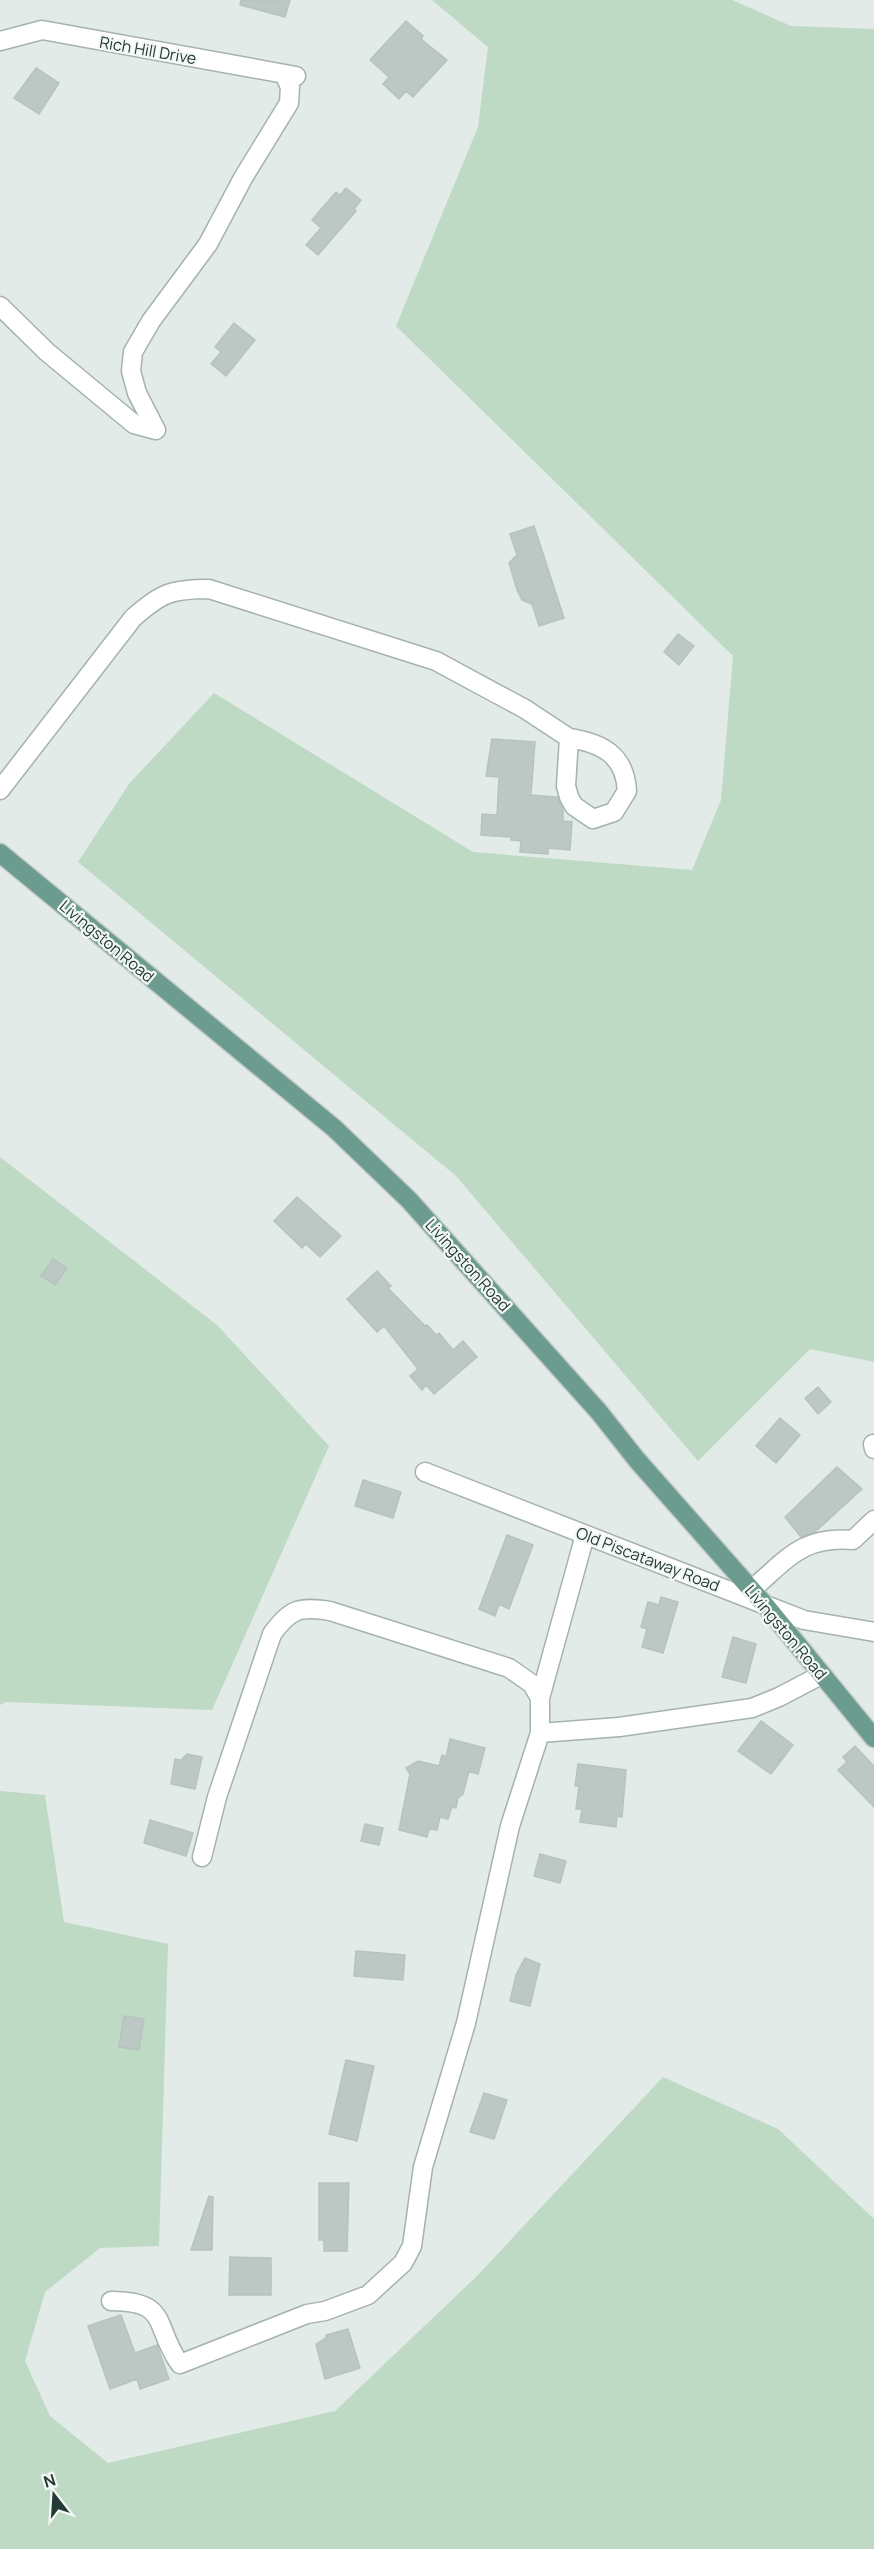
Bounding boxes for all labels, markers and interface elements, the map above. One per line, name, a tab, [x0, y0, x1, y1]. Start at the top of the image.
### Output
street label: Rich Hill Drive	[98, 31, 198, 69]
street label: Livingston Road	[55, 895, 159, 987]
street label: Livingston Road	[421, 1214, 515, 1316]
street label: Old Piscataway Road	[573, 1521, 723, 1597]
street label: Livingston Road	[740, 1580, 832, 1684]
north arrow	[24, 2465, 84, 2525]
text: N	[41, 2468, 58, 2493]

